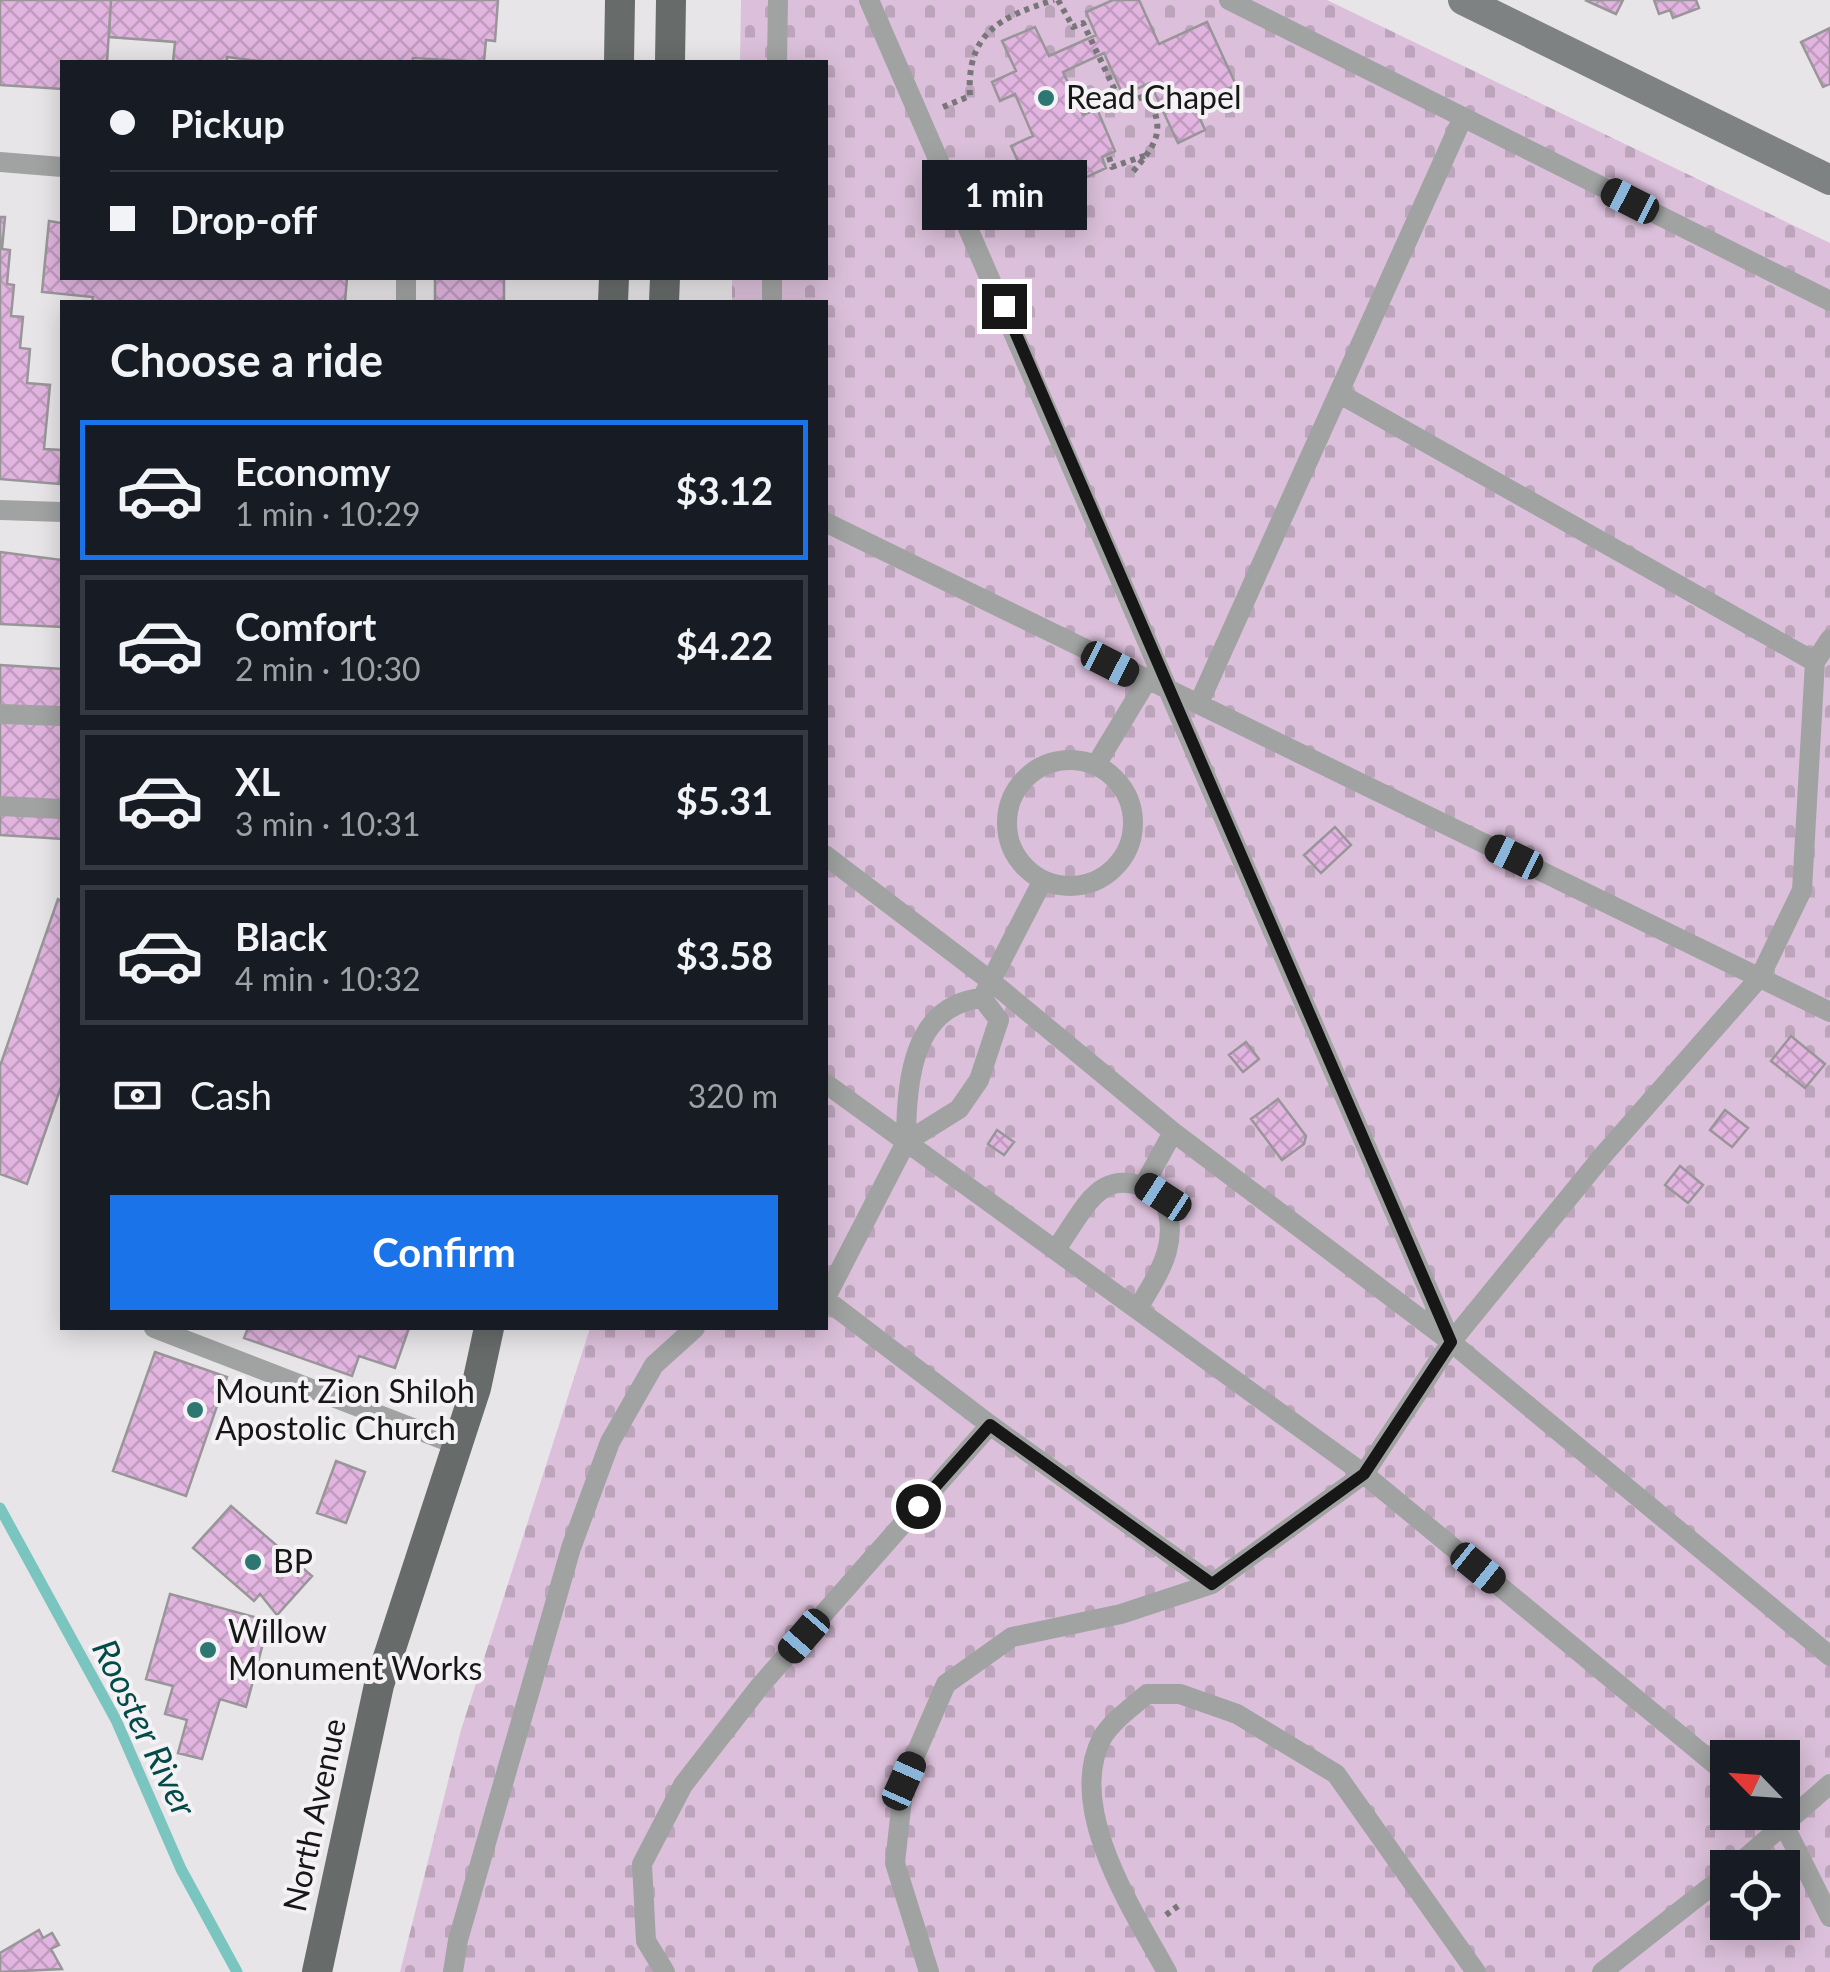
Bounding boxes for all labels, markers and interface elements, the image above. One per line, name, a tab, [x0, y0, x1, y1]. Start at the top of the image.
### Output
place label: Read Chapel	[1066, 77, 1241, 116]
marker: Read Chapel	[1035, 87, 1057, 109]
text: Pickup	[170, 100, 285, 146]
callout: 1 min	[922, 161, 1086, 231]
car	[1596, 174, 1664, 228]
text: 1 min	[965, 175, 1044, 214]
text: Drop-off	[170, 196, 317, 242]
route end	[982, 284, 1027, 329]
text: Choose a ride	[110, 333, 383, 387]
icon: car	[115, 445, 205, 535]
text: Economy	[235, 448, 390, 494]
text: $3.12	[676, 467, 773, 513]
text: 1 min · 10:29	[235, 494, 421, 533]
icon: car	[115, 600, 205, 690]
text: Comfort	[235, 603, 376, 649]
text: $4.22	[676, 622, 773, 668]
car	[1076, 637, 1144, 691]
text: 2 min · 10:30	[235, 649, 421, 688]
icon: car	[115, 755, 205, 845]
text: XL	[235, 758, 280, 804]
text: $5.31	[676, 777, 773, 823]
text: 3 min · 10:31	[235, 804, 421, 843]
car	[1480, 830, 1548, 884]
icon: car	[115, 910, 205, 1000]
text: Black	[235, 913, 327, 959]
text: $3.58	[676, 932, 773, 978]
text: 4 min · 10:32	[235, 959, 421, 998]
icon: cash	[110, 1068, 165, 1123]
text: Cash	[190, 1072, 272, 1118]
text: 320 m	[688, 1076, 778, 1115]
car	[1130, 1168, 1196, 1226]
button: Confirm	[110, 1195, 778, 1310]
place label: Mount Zion Shiloh Apostolic Church	[215, 1371, 475, 1447]
marker: Mount Zion Shiloh Apostolic Church	[184, 1399, 206, 1421]
route start	[896, 1484, 941, 1529]
car	[1445, 1537, 1511, 1599]
place label: BP	[273, 1541, 313, 1580]
marker: BP	[242, 1551, 264, 1573]
car	[773, 1604, 835, 1668]
place label: Willow Monument Works	[228, 1611, 482, 1687]
water label: Rooster River	[85, 1632, 207, 1823]
marker: Willow Monument Works	[197, 1639, 219, 1661]
street label: North Avenue	[274, 1715, 353, 1915]
north arrow	[1710, 1740, 1800, 1830]
map controls	[1710, 1740, 1800, 1940]
car	[878, 1747, 930, 1815]
button: locate	[1710, 1850, 1800, 1940]

